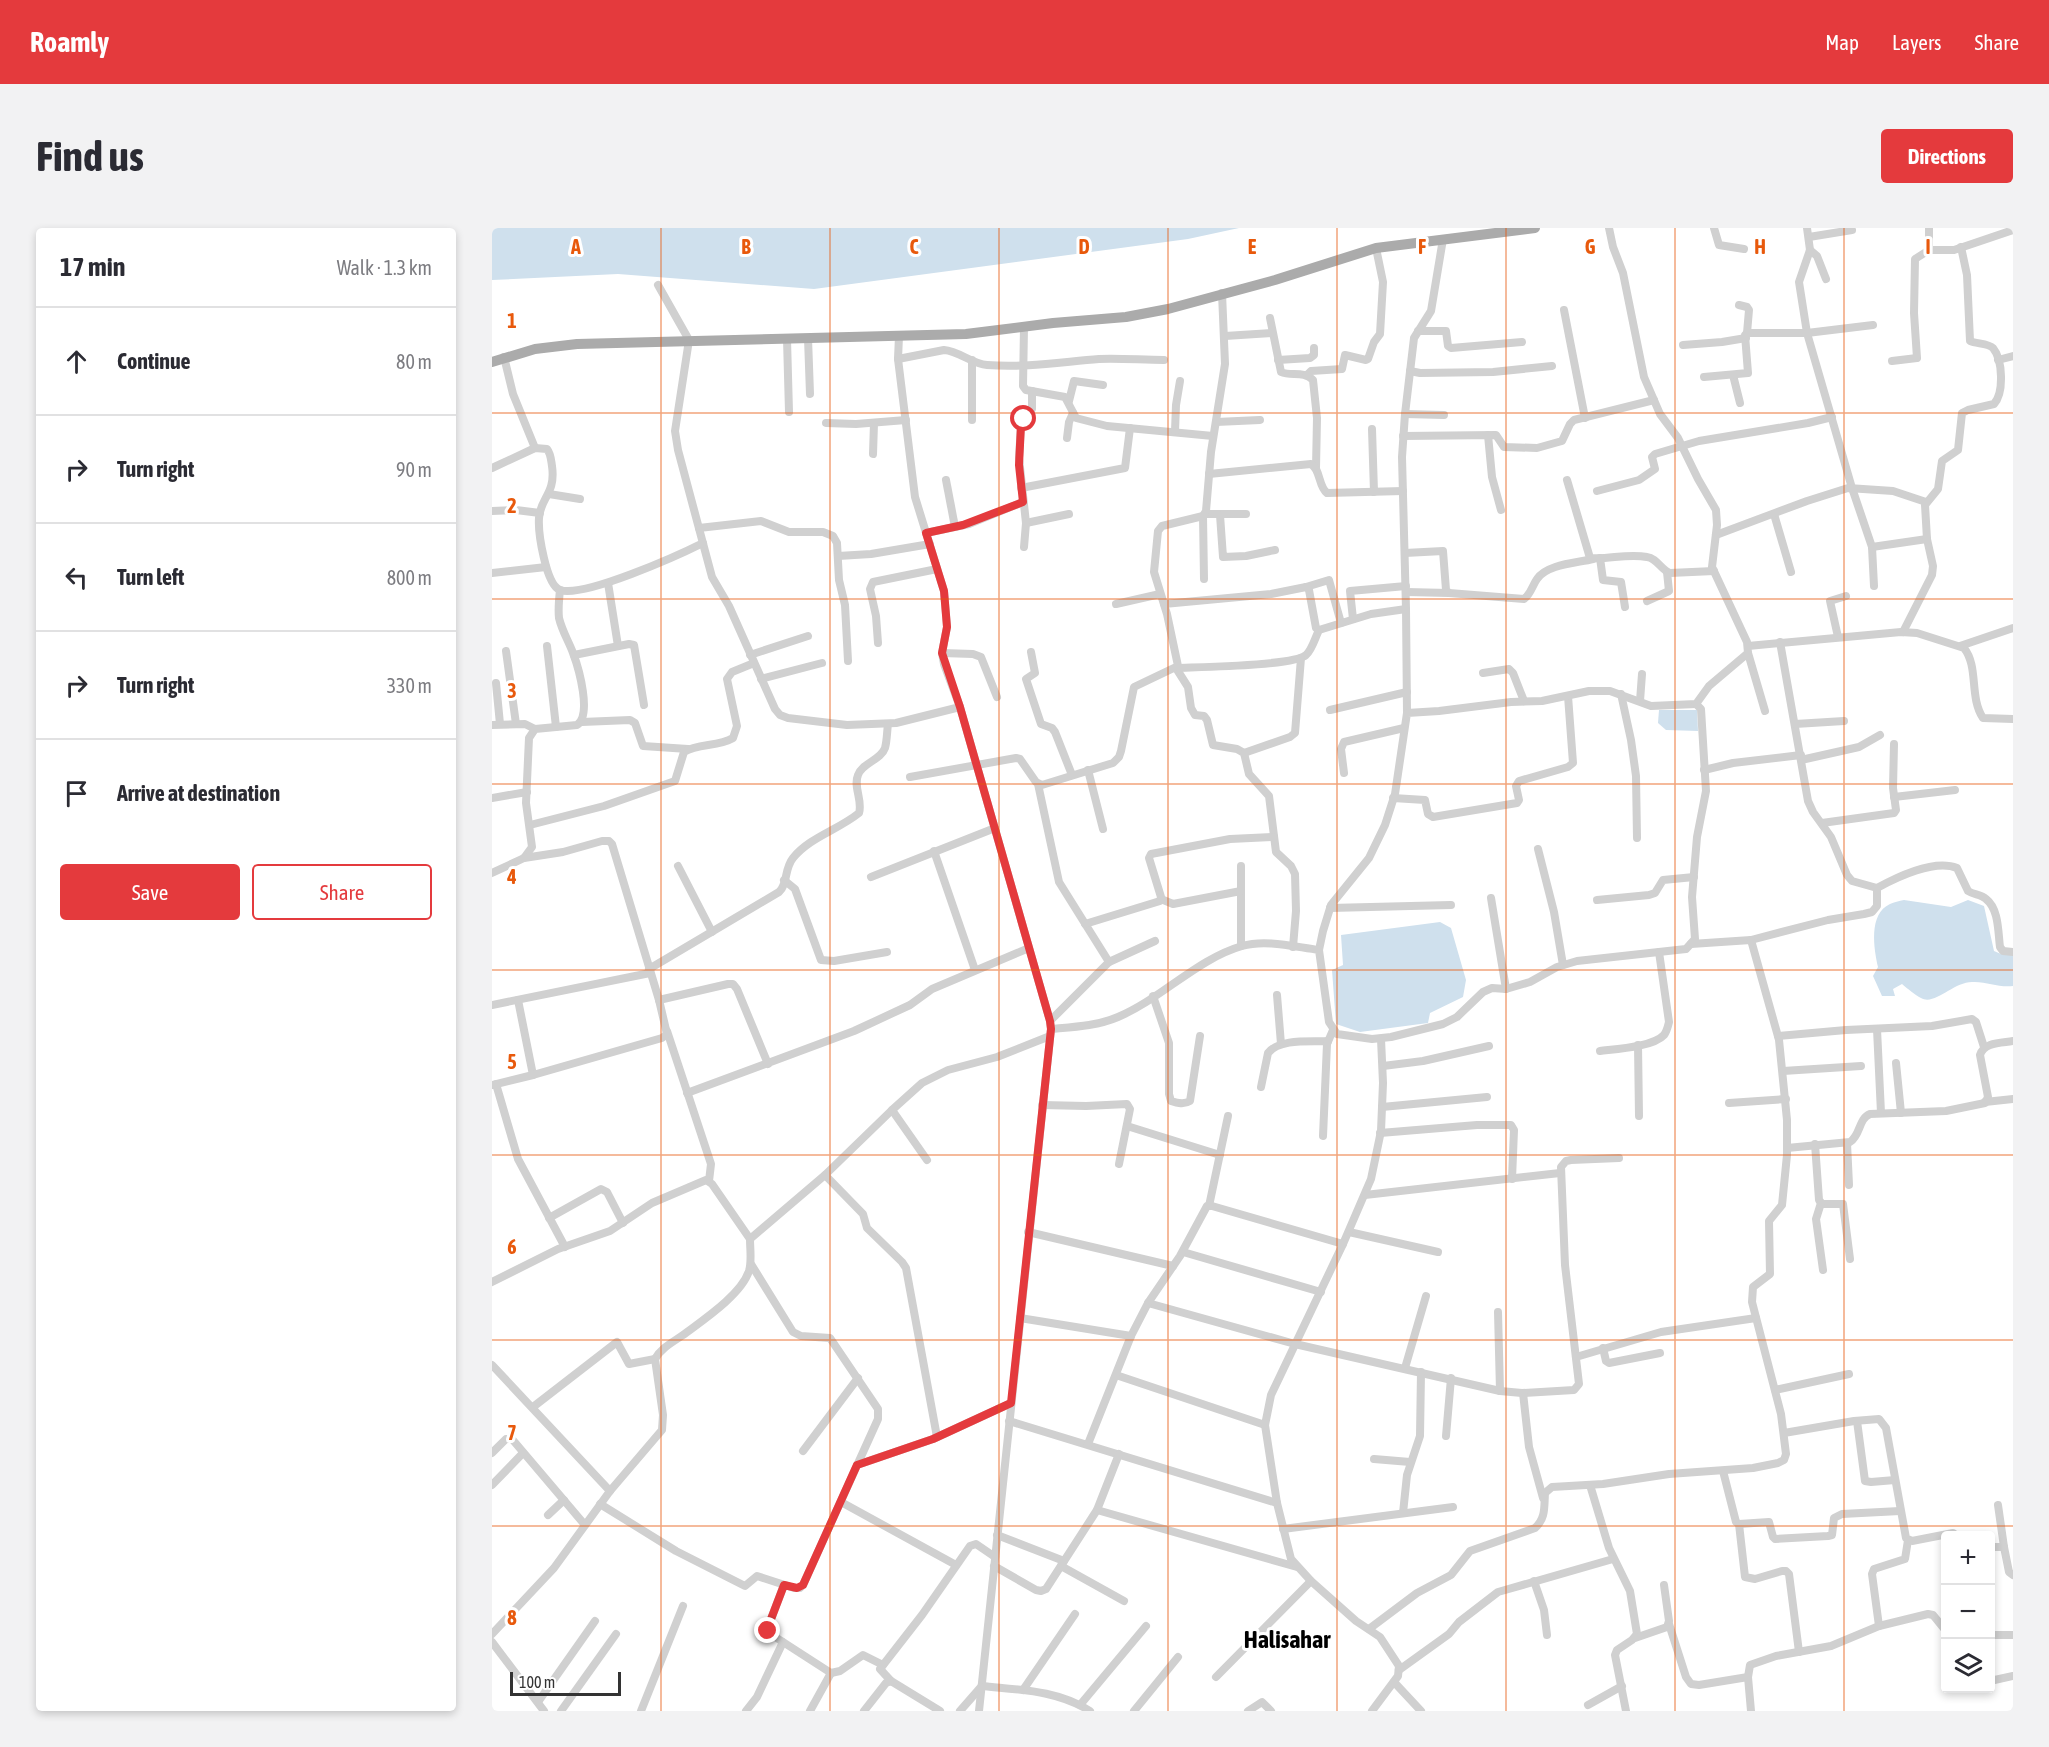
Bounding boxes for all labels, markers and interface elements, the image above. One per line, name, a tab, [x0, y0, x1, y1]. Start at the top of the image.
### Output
text: Roamly	[30, 26, 109, 58]
text: Map	[1825, 30, 1859, 54]
text: Layers	[1892, 30, 1942, 54]
text: Share	[1975, 30, 2019, 54]
button: Directions	[1881, 129, 2013, 183]
text: Find us	[36, 132, 144, 180]
text: A	[570, 235, 581, 258]
text: B	[741, 235, 751, 258]
text: C	[910, 235, 919, 258]
text: D	[1078, 235, 1090, 258]
text: E	[1248, 235, 1257, 258]
text: F	[1418, 235, 1426, 258]
text: G	[1585, 235, 1596, 258]
text: H	[1754, 235, 1766, 258]
text: I	[1925, 235, 1931, 258]
text: 17 min	[60, 252, 125, 282]
text: Walk · 1.3 km	[337, 256, 432, 279]
text: 1	[507, 309, 517, 332]
icon: ahead	[60, 345, 93, 378]
text: Continue	[117, 348, 191, 374]
text: 80 m	[396, 350, 432, 373]
route start	[1010, 405, 1036, 431]
icon: right	[60, 453, 93, 486]
text: Turn right	[117, 456, 194, 482]
text: 90 m	[396, 458, 432, 481]
text: 2	[507, 494, 517, 517]
icon: left	[60, 561, 93, 594]
text: Turn left	[117, 564, 184, 590]
text: 800 m	[387, 566, 432, 589]
icon: right	[60, 669, 93, 702]
text: Turn right	[117, 672, 194, 698]
text: 330 m	[387, 674, 432, 697]
text: 3	[507, 679, 517, 702]
icon: arrive	[60, 777, 93, 810]
text: Arrive at destination	[117, 780, 280, 806]
button: Save	[60, 864, 240, 920]
button: Share	[252, 864, 432, 920]
text: 4	[506, 865, 517, 888]
text: 5	[507, 1050, 517, 1073]
text: 6	[507, 1235, 517, 1258]
text: 7	[507, 1421, 517, 1444]
map controls	[1941, 1531, 1995, 1693]
button: +	[1941, 1531, 1995, 1585]
button: −	[1941, 1585, 1995, 1639]
text: 8	[507, 1606, 517, 1629]
route end	[754, 1617, 780, 1643]
district label: Halisahar	[1244, 1626, 1331, 1653]
button: layers	[1941, 1639, 1995, 1693]
scale bar	[510, 1669, 621, 1696]
text: 100 m	[519, 1673, 555, 1691]

